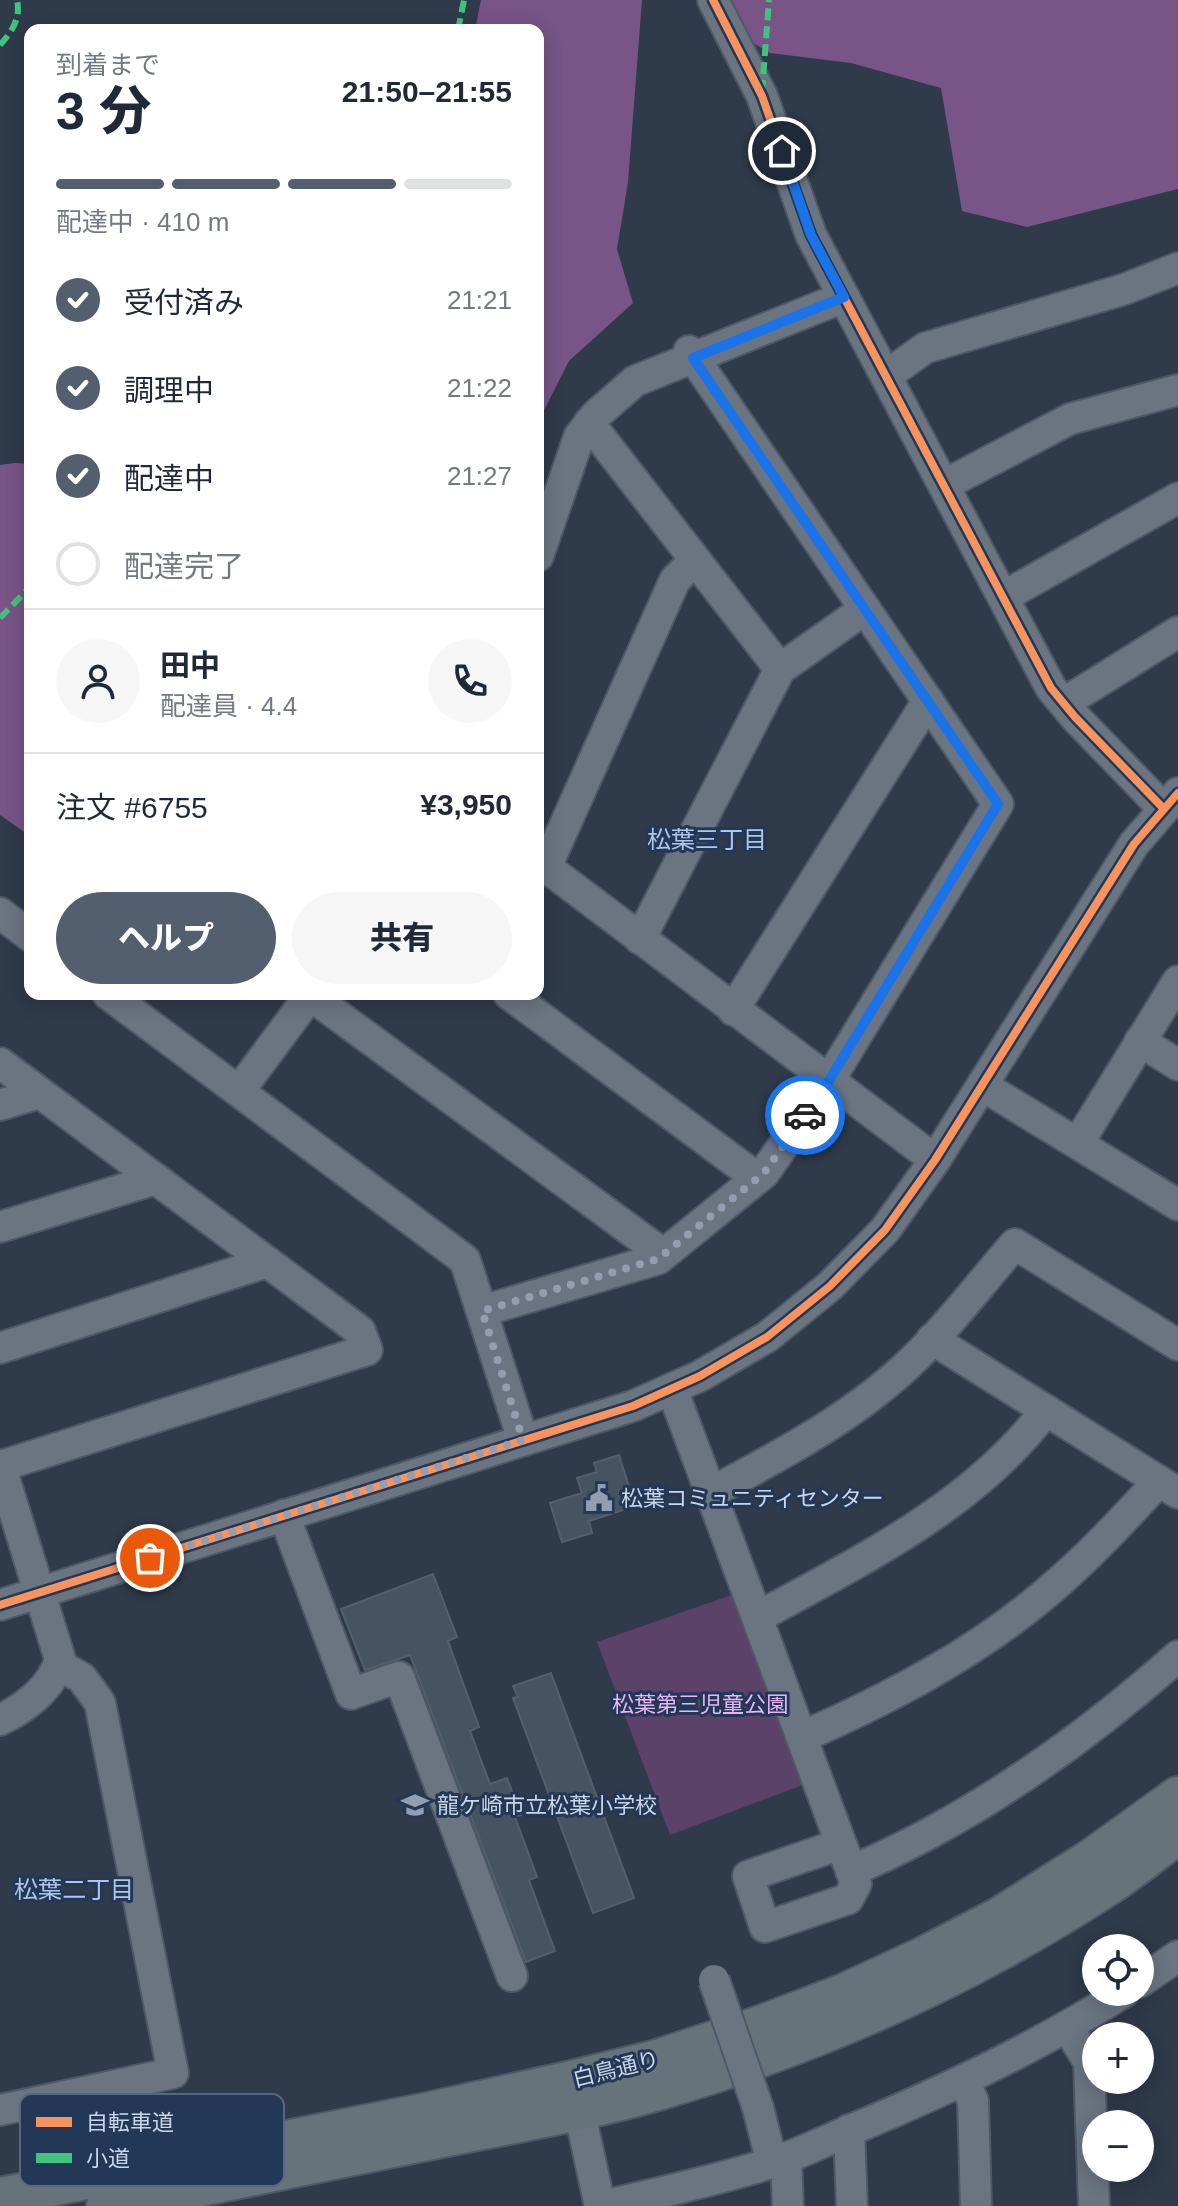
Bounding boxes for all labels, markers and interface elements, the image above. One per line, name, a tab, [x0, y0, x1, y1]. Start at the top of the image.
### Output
text: 到着まで	[56, 50, 160, 80]
text: 21:50–21:55	[342, 75, 512, 108]
text: 3 分	[56, 82, 151, 140]
pin	[748, 117, 816, 185]
icon: home	[760, 129, 804, 173]
text: 配達中 · 410 m	[56, 207, 229, 237]
icon: check	[56, 278, 100, 322]
text: 21:21	[447, 285, 512, 315]
text: 受付済み	[124, 286, 244, 319]
icon: check	[56, 366, 100, 410]
text: 21:22	[447, 373, 512, 403]
text: 調理中	[124, 374, 214, 407]
icon: check	[56, 454, 100, 498]
text: 21:27	[447, 461, 512, 491]
text: 配達中	[124, 462, 214, 495]
text: 配達完了	[124, 550, 244, 583]
button: person	[56, 639, 140, 723]
button: phone	[428, 639, 512, 723]
text: 田中	[160, 649, 220, 682]
text: 配達員 · 4.4	[160, 691, 297, 721]
text: ¥3,950	[420, 788, 512, 821]
text: 注文 #6755	[56, 791, 208, 824]
district label: 松葉三丁目	[647, 826, 767, 853]
button: ヘルプ	[56, 892, 276, 984]
button: 共有	[292, 892, 512, 984]
courier	[765, 1075, 845, 1155]
icon: car	[783, 1093, 827, 1137]
public building icon: 松葉コミュニティセンター	[584, 1483, 614, 1513]
place label: 松葉コミュニティセンター	[621, 1486, 884, 1511]
pin	[116, 1524, 184, 1592]
icon: bag	[128, 1536, 172, 1580]
park label: 松葉第三児童公園	[612, 1692, 788, 1717]
school or university icon: 龍ケ崎市立松葉小学校	[400, 1790, 430, 1820]
place label: 龍ケ崎市立松葉小学校	[437, 1793, 657, 1818]
district label: 松葉二丁目	[14, 1876, 134, 1903]
map controls	[1082, 1934, 1154, 2182]
button: locate	[1082, 1934, 1154, 2006]
button: +	[1082, 2022, 1154, 2094]
street label: 白鳥通り	[570, 2046, 662, 2092]
legend	[20, 2094, 284, 2186]
text: 自転車道	[86, 2110, 174, 2135]
button: −	[1082, 2110, 1154, 2182]
text: 小道	[86, 2146, 130, 2171]

